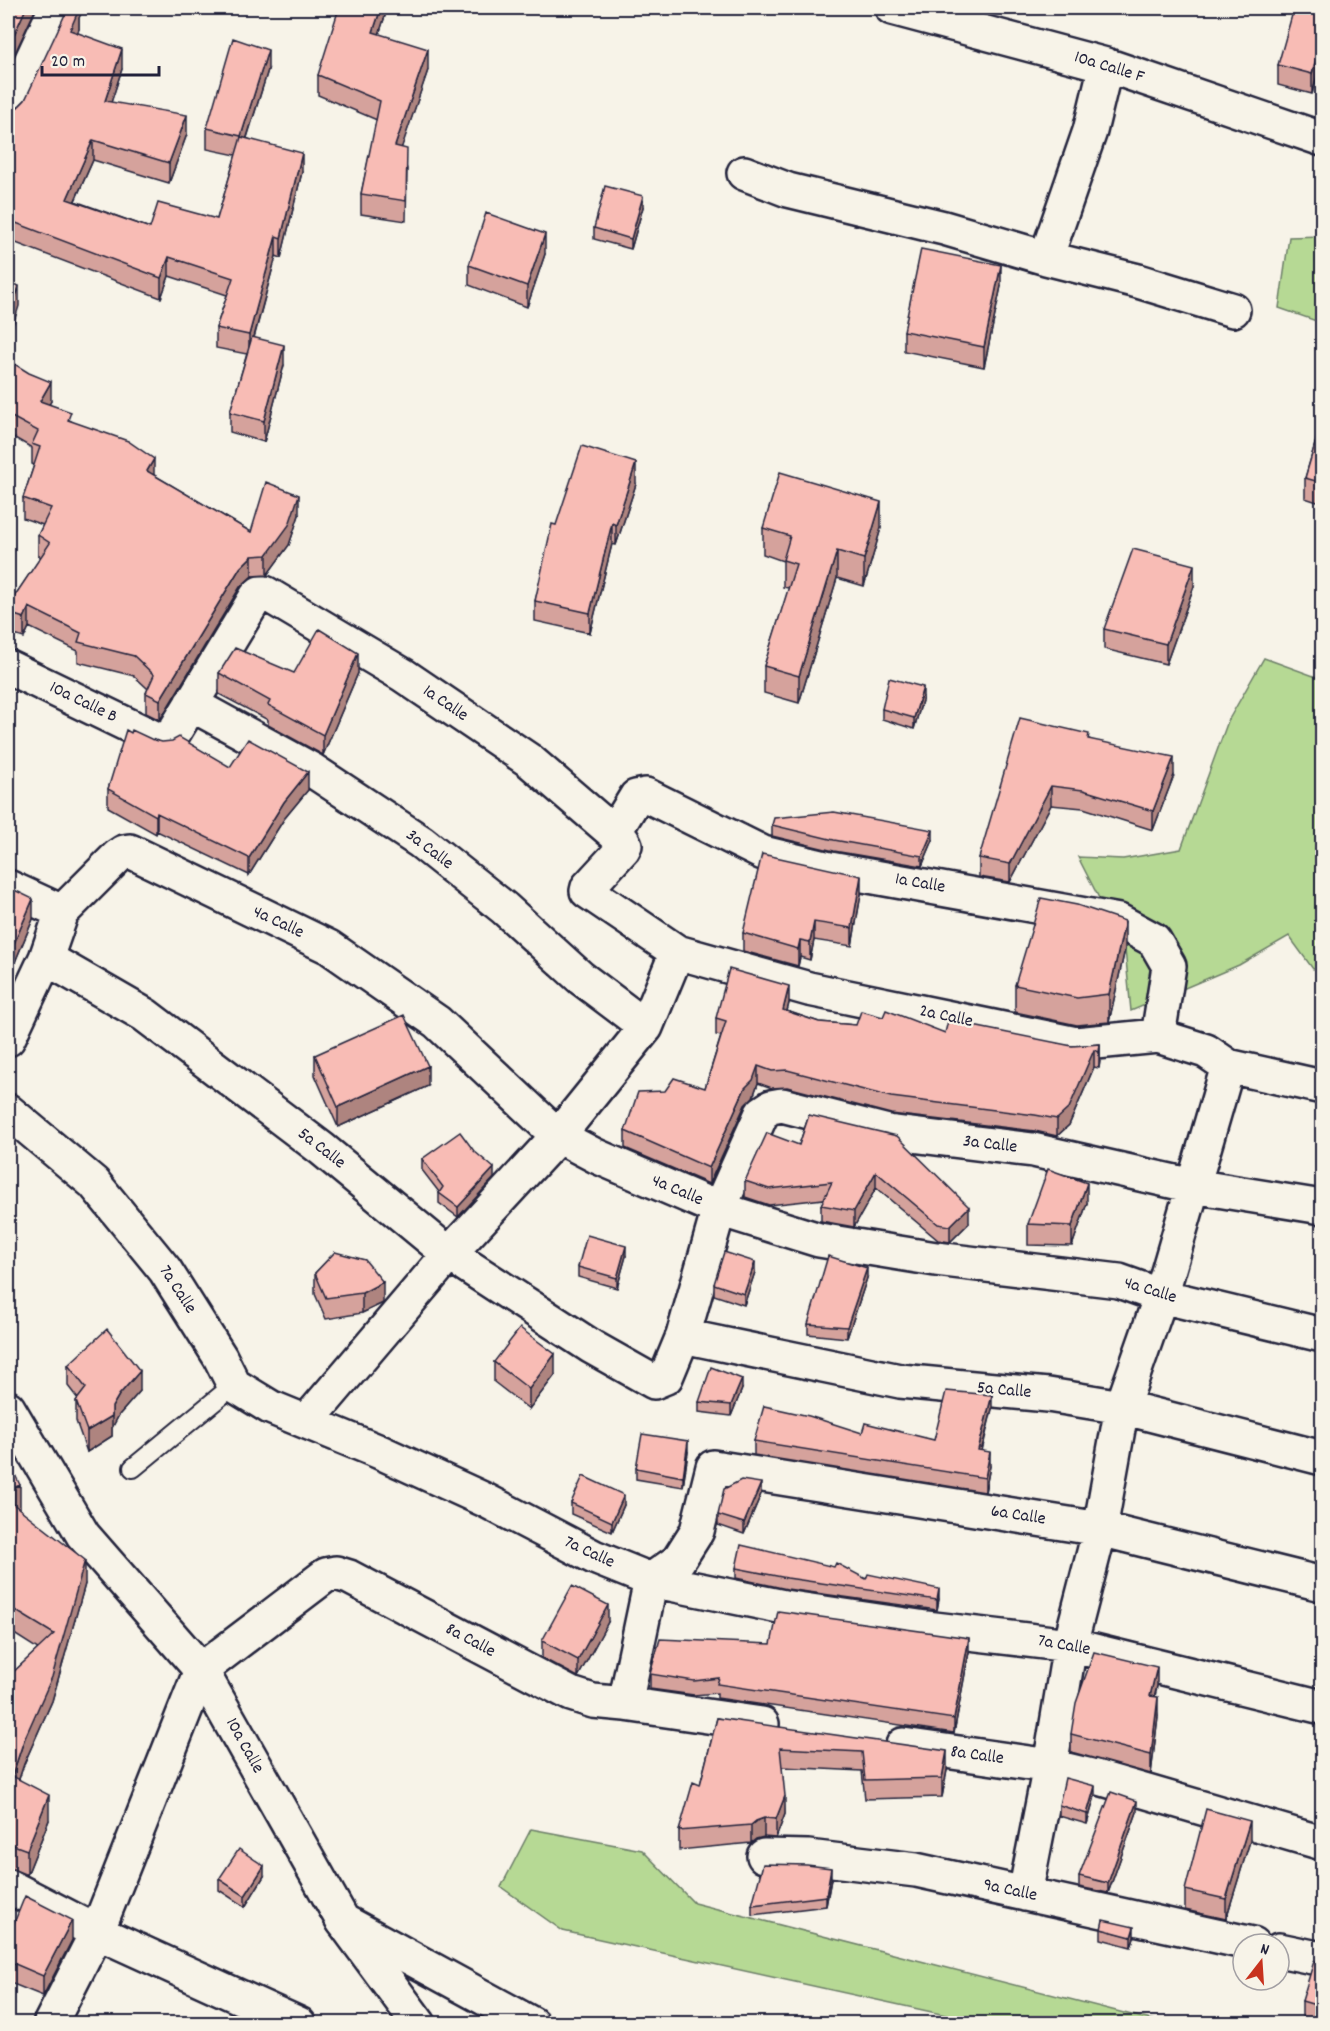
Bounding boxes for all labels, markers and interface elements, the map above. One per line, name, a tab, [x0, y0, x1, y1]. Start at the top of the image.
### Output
scale bar	[42, 39, 159, 77]
street label: 10a Calle F	[1071, 45, 1147, 91]
text: 20 m	[51, 50, 85, 75]
street label: 10a Calle B	[45, 676, 121, 730]
street label: 1a Calle	[417, 680, 473, 728]
street label: 3a Calle	[400, 824, 458, 876]
street label: 1a Calle	[893, 867, 947, 901]
street label: 4a Calle	[248, 900, 308, 946]
street label: 2a Calle	[917, 999, 975, 1035]
street label: 5a Calle	[292, 1122, 350, 1176]
street label: 3a Calle	[961, 1129, 1019, 1161]
street label: 4a Calle	[647, 1169, 707, 1213]
street label: 7a Calle	[152, 1261, 202, 1319]
street label: 4a Calle	[1121, 1271, 1179, 1311]
street label: 5a Calle	[976, 1376, 1032, 1406]
street label: 6a Calle	[989, 1499, 1047, 1533]
street label: 7a Calle	[560, 1530, 618, 1576]
street label: 8a Calle	[440, 1617, 500, 1665]
street label: 7a Calle	[1036, 1629, 1092, 1663]
street label: 10a Calle	[218, 1714, 270, 1778]
street label: 8a Calle	[949, 1740, 1005, 1772]
street label: 9a Calle	[981, 1873, 1039, 1909]
north arrow	[1231, 1932, 1291, 1992]
text: N	[1258, 1938, 1272, 1962]

